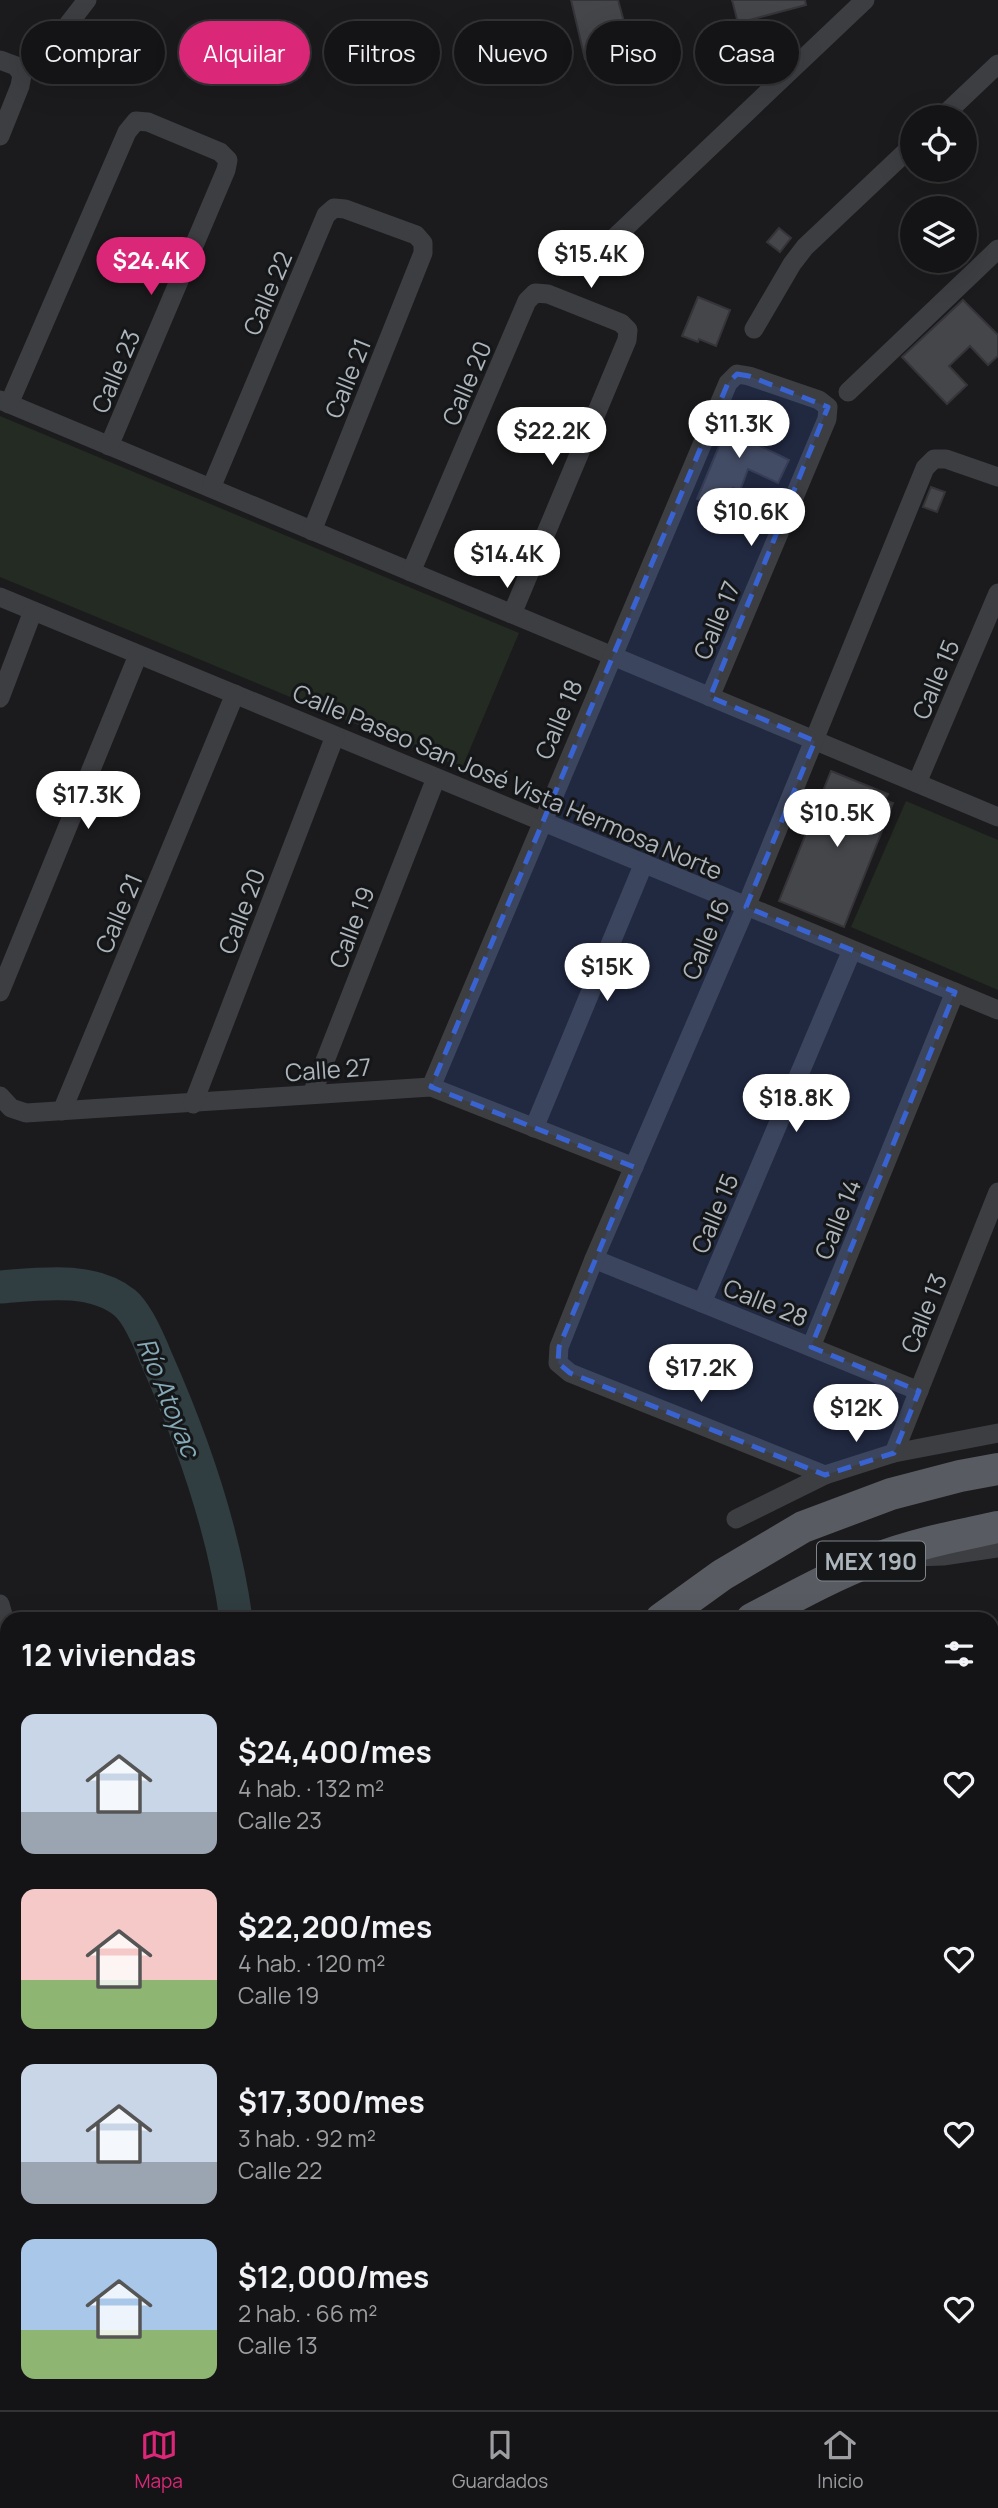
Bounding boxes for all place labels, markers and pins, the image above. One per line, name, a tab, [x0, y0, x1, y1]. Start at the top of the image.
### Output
pin: $15.4K	[534, 230, 648, 290]
pin: $24.4K	[94, 238, 208, 297]
pin: $11.3K	[682, 400, 796, 460]
pin: $22.2K	[495, 407, 609, 467]
pin: $10.6K	[694, 489, 808, 548]
pin: $14.4K	[450, 530, 564, 590]
pin: $17.3K	[31, 772, 145, 831]
pin: $10.5K	[780, 790, 894, 849]
pin: $15K	[566, 944, 648, 1003]
pin: $18.8K	[739, 1074, 853, 1134]
pin: $17.2K	[644, 1344, 758, 1404]
pin: $12K	[815, 1384, 897, 1444]

